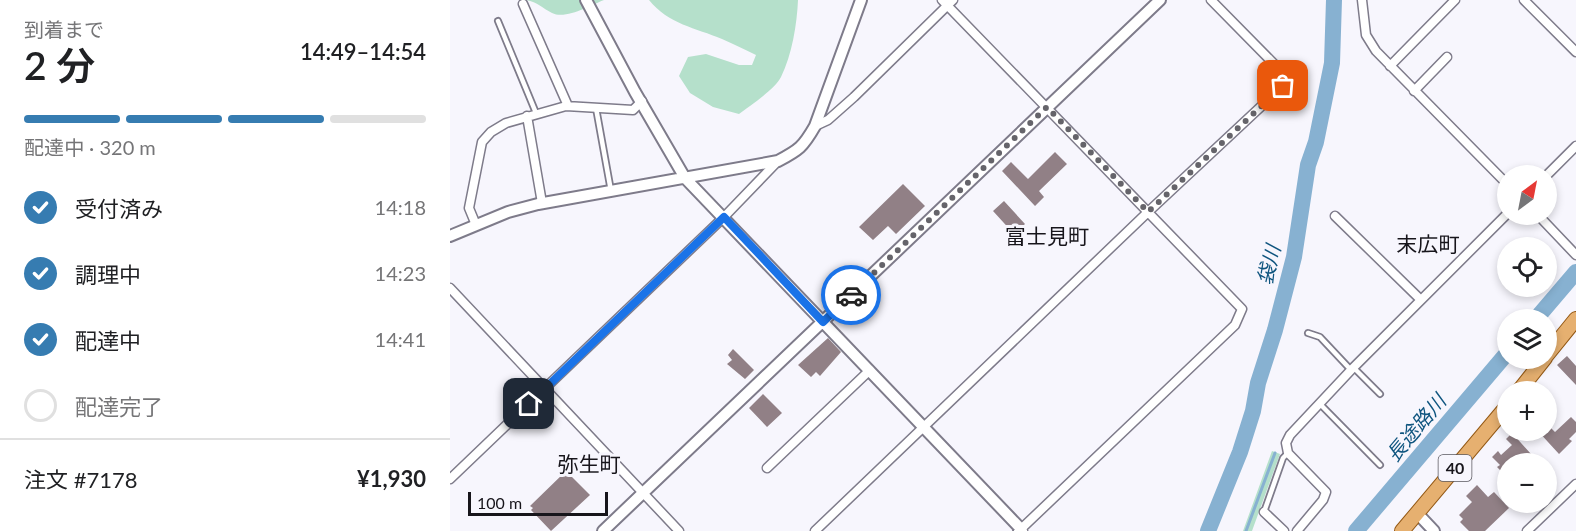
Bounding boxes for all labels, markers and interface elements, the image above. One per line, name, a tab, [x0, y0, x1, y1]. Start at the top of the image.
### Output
text: 到着まで	[24, 17, 104, 41]
text: 14:49–14:54	[300, 38, 426, 65]
text: 2 分	[24, 42, 95, 88]
pin	[1257, 60, 1308, 111]
icon: bag	[1266, 69, 1299, 102]
text: 配達中 · 320 m	[24, 135, 156, 159]
north arrow	[1497, 165, 1557, 225]
map controls	[1497, 165, 1557, 513]
icon: check	[24, 191, 57, 224]
text: 受付済み	[75, 195, 163, 222]
text: 14:18	[375, 195, 426, 219]
district label: 富士見町	[1005, 223, 1089, 248]
district label: 末広町	[1397, 231, 1460, 256]
button: locate	[1497, 237, 1557, 297]
water label: 袋川	[1252, 241, 1285, 287]
icon: check	[24, 257, 57, 290]
text: 調理中	[75, 261, 141, 288]
text: 14:23	[375, 261, 426, 285]
courier	[821, 265, 881, 325]
icon: car	[835, 279, 868, 312]
button: layers	[1497, 309, 1557, 369]
icon: check	[24, 323, 57, 356]
text: 配達中	[75, 327, 141, 354]
text: 14:41	[375, 327, 426, 351]
pin	[503, 378, 554, 429]
button: +	[1497, 381, 1557, 441]
icon: home	[512, 387, 545, 420]
water label: 長途路川	[1380, 387, 1451, 466]
text: 配達完了	[75, 393, 163, 420]
district label: 弥生町	[558, 451, 621, 476]
button: −	[1497, 453, 1557, 513]
road number: 40	[1438, 455, 1472, 481]
text: ¥1,930	[357, 465, 426, 492]
text: 注文 #7178	[24, 466, 137, 493]
scale bar	[468, 489, 608, 516]
text: 100 m	[477, 493, 522, 512]

